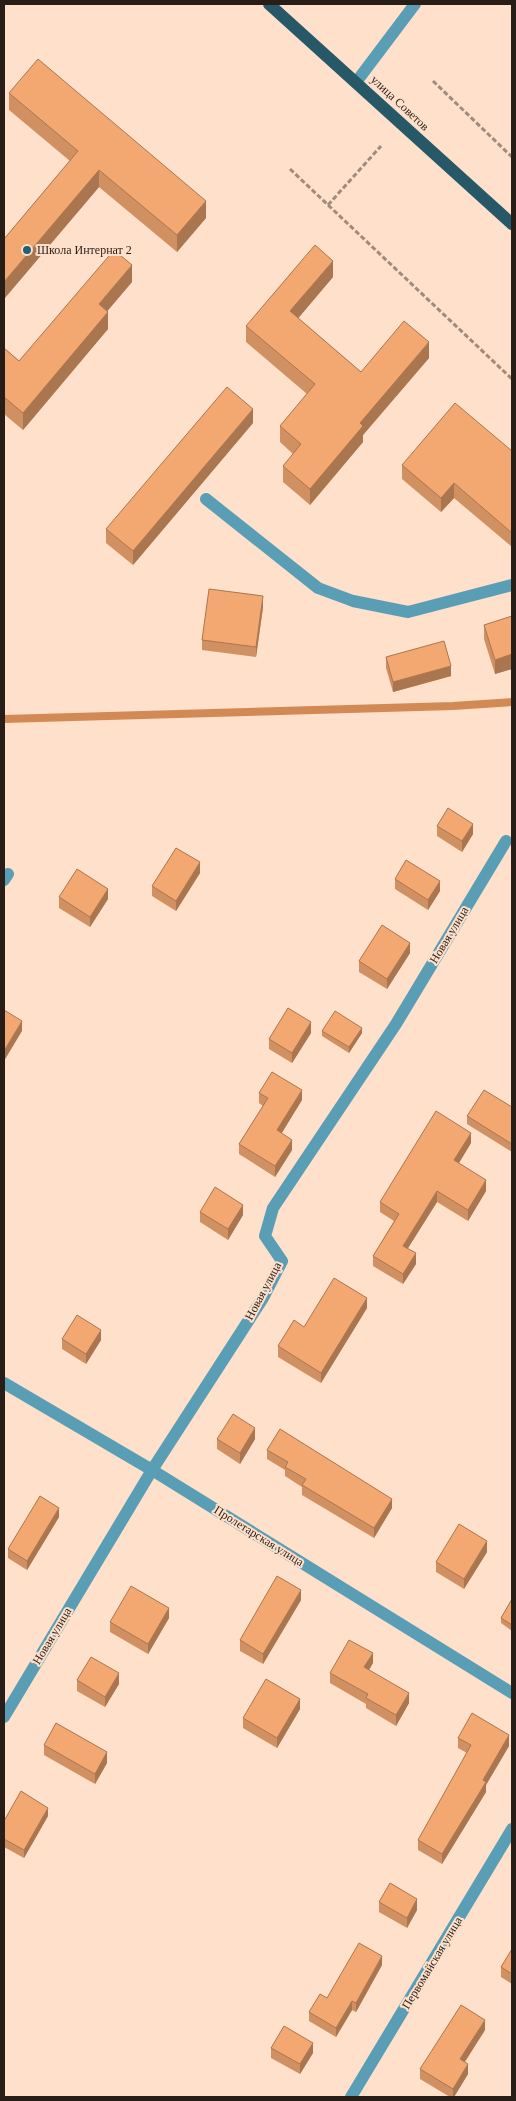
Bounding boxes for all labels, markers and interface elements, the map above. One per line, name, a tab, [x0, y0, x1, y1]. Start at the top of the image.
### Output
street label: улица Советов	[368, 73, 432, 134]
place label: Школа Интернат 2	[37, 243, 132, 257]
marker: Школа Интернат 2	[21, 244, 33, 256]
street label: Новая улица	[427, 904, 472, 966]
street label: Новая улица	[242, 1259, 284, 1322]
street label: Пролетарская улица	[212, 1503, 307, 1570]
street label: Новая улица	[30, 1605, 75, 1667]
street label: Первомайская улица	[399, 1914, 465, 2012]

